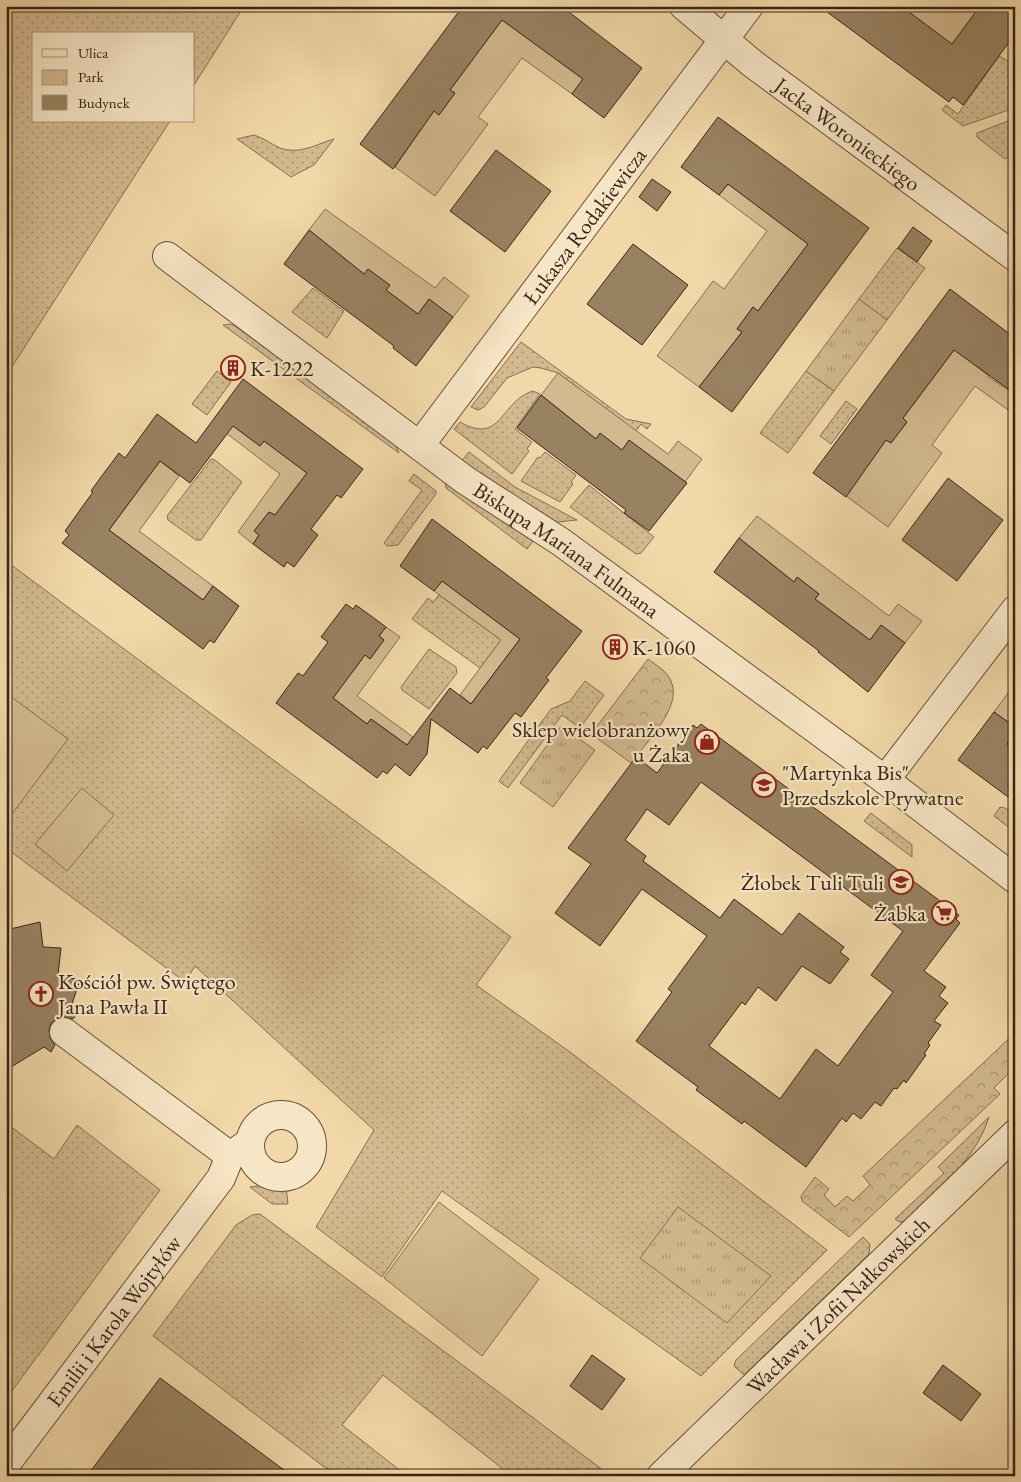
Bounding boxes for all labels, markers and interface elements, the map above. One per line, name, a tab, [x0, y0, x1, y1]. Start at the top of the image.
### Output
legend	[32, 32, 195, 122]
text: Ulica	[78, 43, 108, 62]
text: Park	[78, 67, 105, 86]
street label: Jacka Woronieckiego	[767, 70, 927, 198]
text: Budynek	[78, 93, 131, 112]
street label: Łukasza Rodakiewicza	[516, 142, 653, 310]
place label: K-1222	[250, 354, 314, 383]
building icon: K-1222	[220, 355, 246, 381]
street label: Biskupa Mariana Fulmana	[468, 475, 666, 625]
place label: K-1060	[632, 633, 696, 662]
building icon: K-1060	[602, 634, 628, 660]
place label: Sklep wielobranżowy u Żaka	[512, 715, 690, 769]
shop icon: Sklep wielobranżowy u Żaka	[694, 729, 720, 755]
place label: "Martynka Bis" Przedszkole Prywatne	[782, 758, 964, 812]
school or university icon: "Martynka Bis" Przedszkole Prywatne	[751, 772, 777, 798]
place label: Żłobek Tuli Tuli	[741, 868, 884, 897]
school or university icon: Żłobek Tuli Tuli	[888, 869, 914, 895]
place label: Żabka	[874, 899, 926, 928]
supermarket icon: Żabka	[931, 900, 957, 926]
place label: Kościół pw. Świętego Jana Pawła II	[56, 967, 236, 1021]
church icon: Kościół pw. Świętego Jana Pawła II	[28, 981, 54, 1007]
street label: Wacława i Zofii Nałkowskich	[740, 1210, 936, 1401]
street label: Emilii i Karola Wojtyłów	[40, 1229, 188, 1413]

